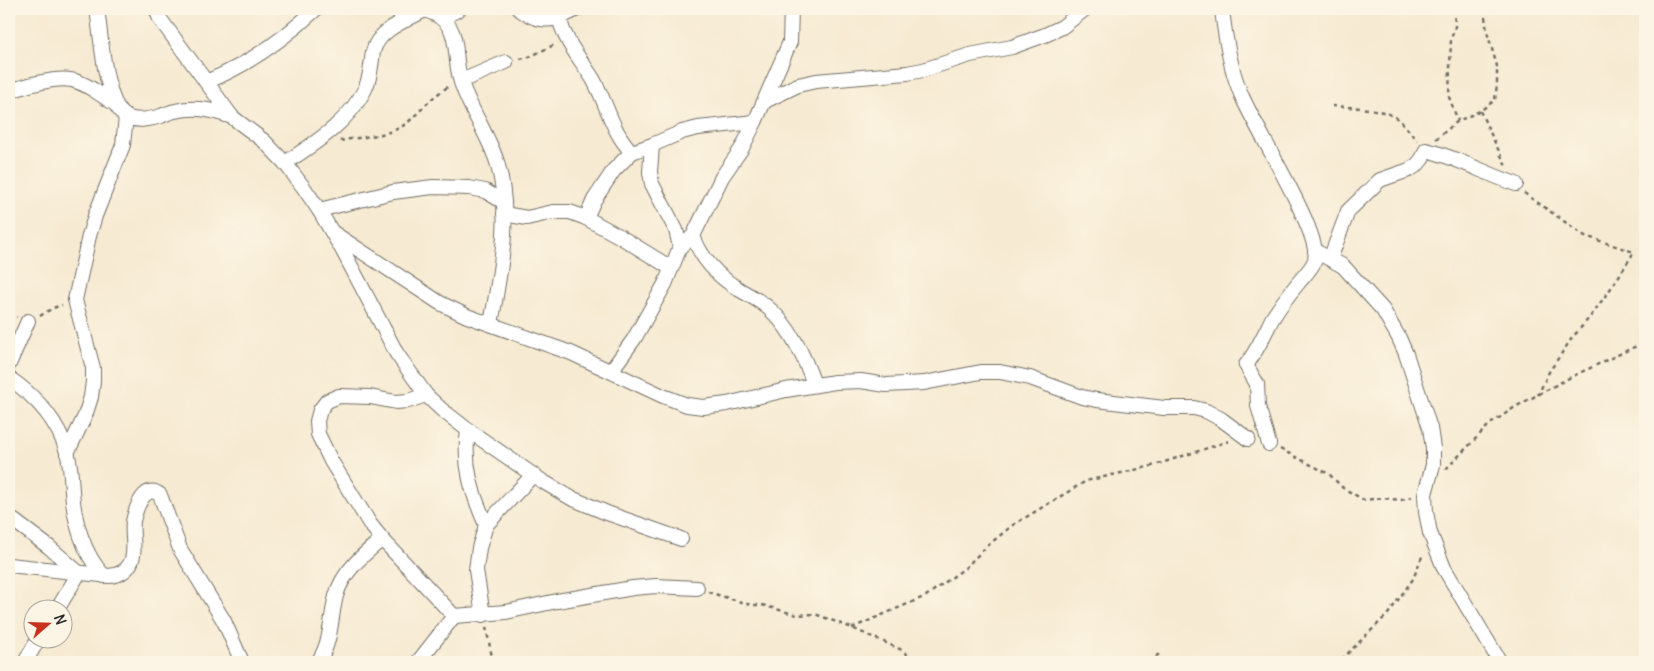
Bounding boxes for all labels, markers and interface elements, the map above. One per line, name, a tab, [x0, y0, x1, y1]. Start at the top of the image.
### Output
north arrow	[22, 598, 72, 648]
text: N	[50, 612, 70, 627]

